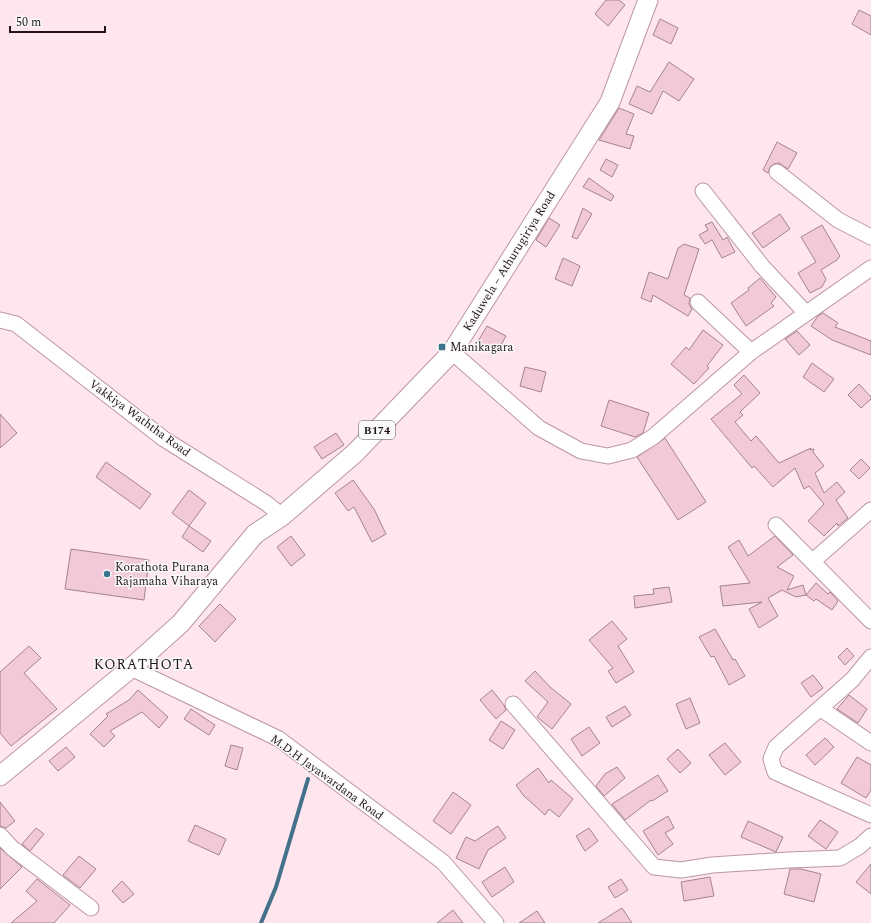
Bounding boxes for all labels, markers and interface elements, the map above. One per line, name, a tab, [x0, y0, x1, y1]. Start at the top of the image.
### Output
scale bar	[10, 8, 105, 34]
text: 50 m	[16, 13, 41, 32]
street label: Kaduwela – Athurugiriya Road	[458, 187, 561, 335]
place label: Manikagara	[450, 338, 514, 357]
marker: Manikagara	[437, 342, 447, 352]
street label: Vakkiya Waththa Road	[85, 375, 195, 462]
road number: B174	[359, 421, 395, 439]
place label: Korathota Purana Rajamaha Viharaya	[115, 558, 218, 591]
marker: Korathota Purana Rajamaha Viharaya	[102, 569, 112, 579]
district label: KORATHOTA	[94, 654, 194, 675]
street label: M.D.H Jayawardana Road	[266, 730, 387, 825]

